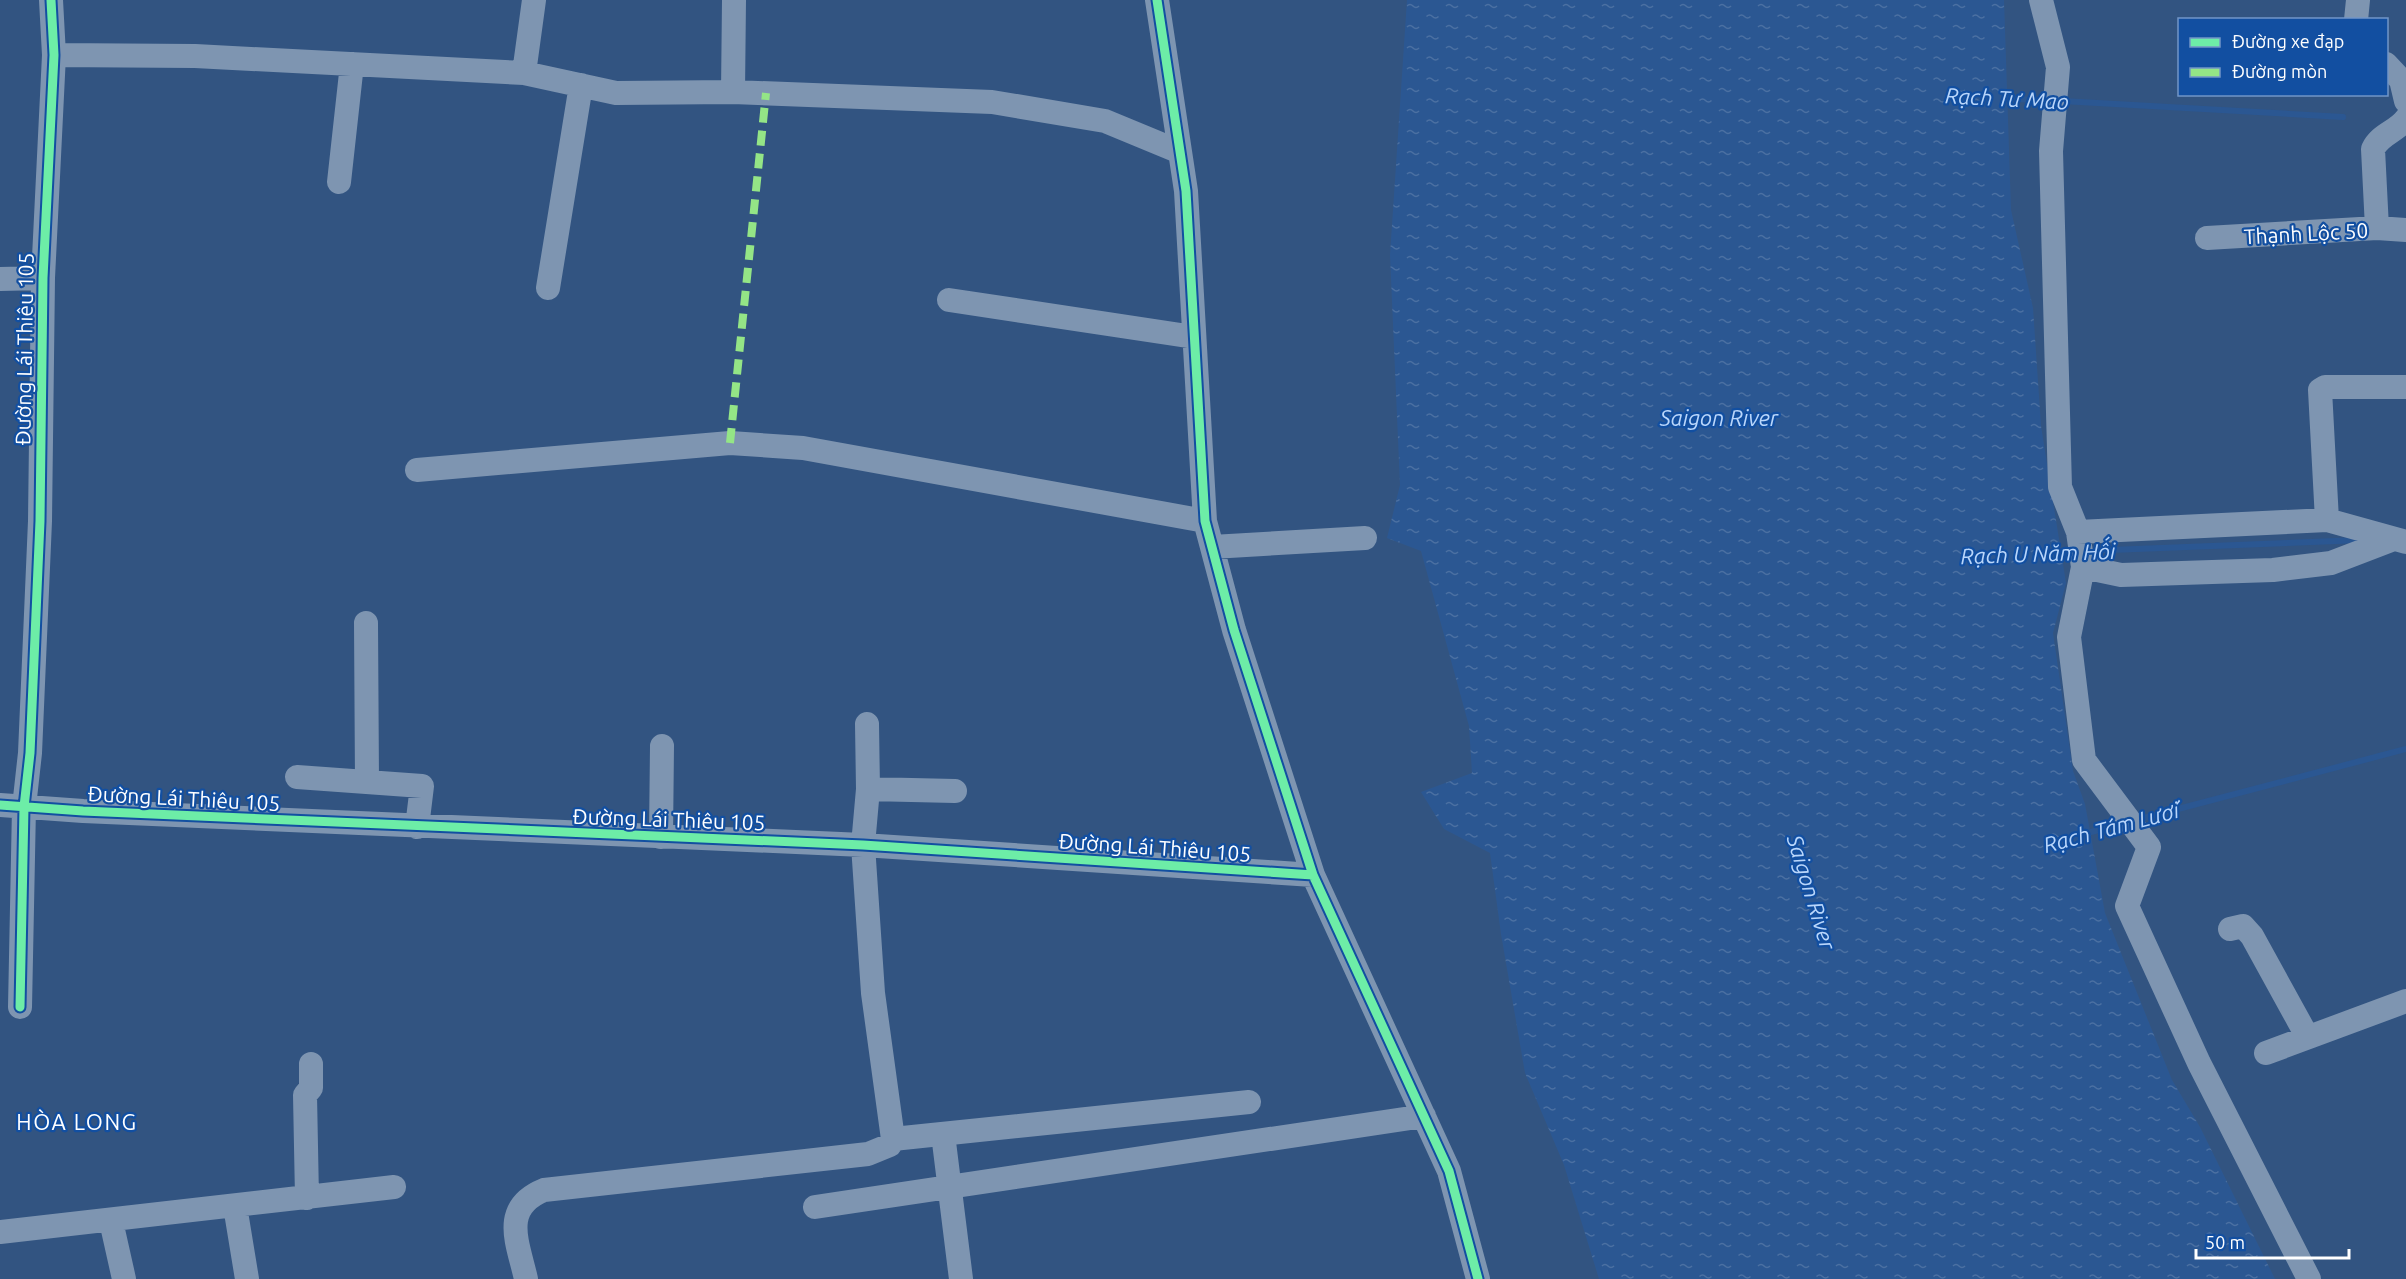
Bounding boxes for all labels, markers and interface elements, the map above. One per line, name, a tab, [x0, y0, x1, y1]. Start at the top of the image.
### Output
legend	[2178, 18, 2388, 96]
text: Đường xe đạp	[2232, 31, 2344, 51]
text: Đường mòn	[2232, 61, 2327, 81]
water label: Rạch Tư Mao	[1945, 82, 2070, 114]
street label: Thạnh Lộc 50	[2243, 218, 2369, 248]
street label: Đường Lái Thiêu 105	[10, 252, 38, 446]
water label: Saigon River	[1659, 405, 1779, 430]
water label: Rạch U Năm Hối	[1960, 535, 2117, 568]
street label: Đường Lái Thiêu 105	[87, 781, 281, 815]
water label: Rạch Tám Lưới	[2040, 796, 2186, 857]
street label: Đường Lái Thiêu 105	[572, 804, 766, 834]
street label: Đường Lái Thiêu 105	[1058, 828, 1252, 866]
water label: Saigon River	[1782, 831, 1841, 953]
district label: HÒA LONG	[16, 1108, 138, 1134]
scale bar	[2196, 1222, 2349, 1260]
text: 50 m	[2205, 1232, 2245, 1252]

